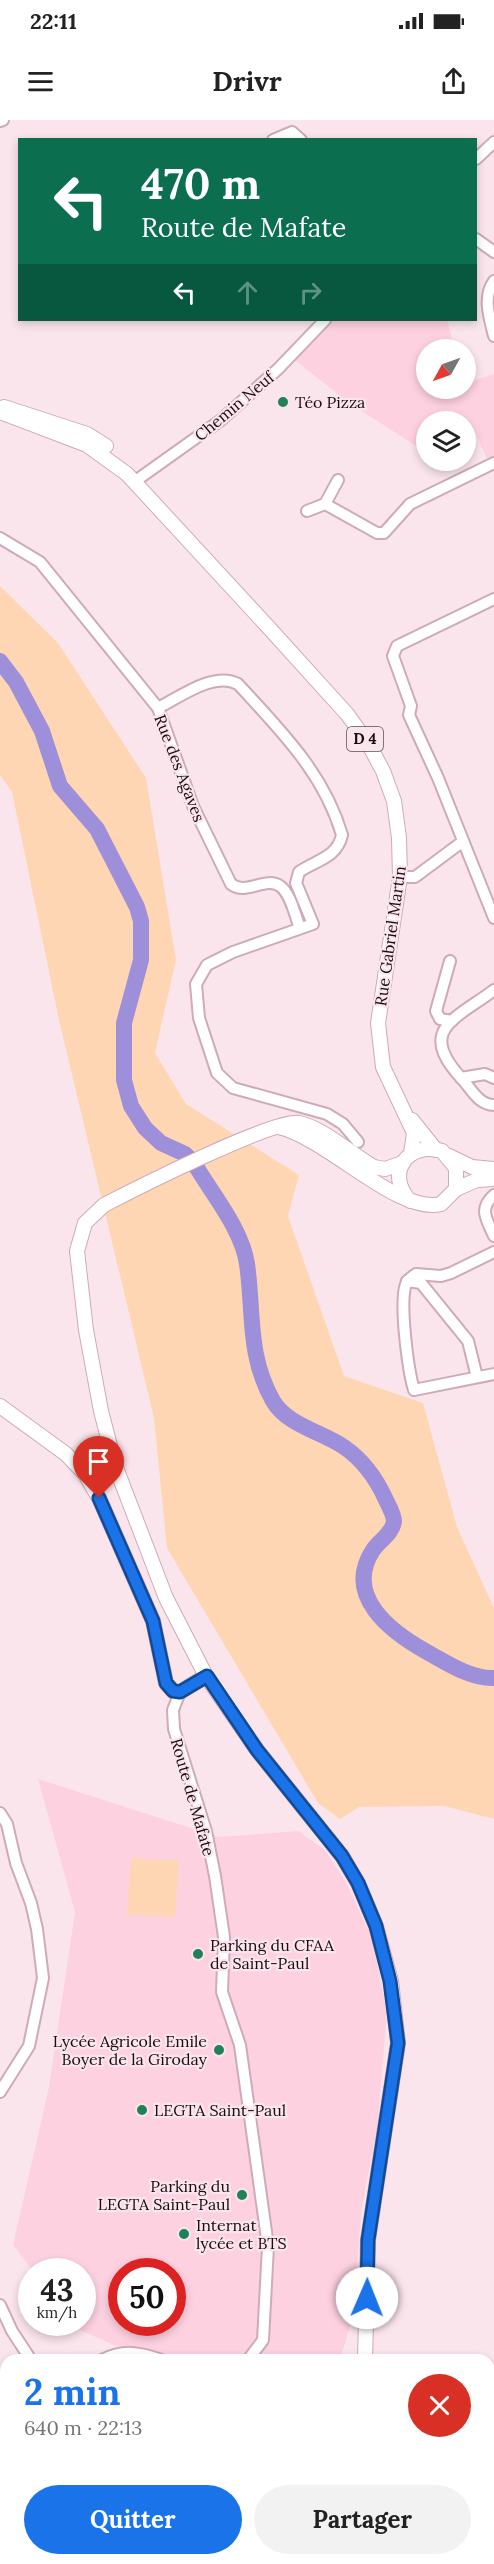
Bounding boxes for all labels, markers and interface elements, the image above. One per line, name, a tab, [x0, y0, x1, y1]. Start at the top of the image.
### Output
text: 22:11	[30, 7, 77, 35]
text: Drivr	[212, 64, 282, 98]
icon: menu	[24, 65, 57, 98]
icon: share	[437, 65, 470, 98]
text: 470 m	[141, 157, 260, 211]
icon: left	[42, 162, 120, 240]
text: Route de Mafate	[141, 210, 346, 244]
icon: left	[168, 276, 201, 309]
icon: ahead	[231, 276, 264, 309]
icon: right	[294, 276, 327, 309]
north arrow	[416, 339, 476, 399]
map controls	[416, 339, 476, 471]
street label: Chemin Neuf	[190, 366, 279, 445]
place label: Téo Pizza	[295, 392, 365, 412]
marker: Téo Pizza	[276, 395, 290, 409]
button: layers	[416, 411, 476, 471]
street label: Rue des Agaves	[150, 712, 210, 824]
road number: D 4	[347, 727, 383, 751]
street label: Rue Gabriel Martin	[370, 864, 410, 1007]
pin	[73, 1436, 124, 1498]
icon: arrive	[82, 1445, 115, 1478]
street label: Route de Mafate	[167, 1736, 219, 1859]
place label: Parking du CFAA de Saint-Paul	[210, 1935, 335, 1973]
marker: Parking du CFAA de Saint-Paul	[191, 1947, 205, 1961]
place label: Lycée Agricole Emile Boyer de la Giroday	[53, 2031, 208, 2069]
marker: Lycée Agricole Emile Boyer de la Giroday	[212, 2043, 226, 2057]
place label: LEGTA Saint-Paul	[154, 2100, 286, 2120]
marker: LEGTA Saint-Paul	[135, 2103, 149, 2117]
place label: Parking du LEGTA Saint-Paul	[98, 2176, 230, 2214]
marker: Parking du LEGTA Saint-Paul	[235, 2188, 249, 2202]
place label: Internat lycée et BTS	[196, 2215, 287, 2253]
marker: Internat lycée et BTS	[177, 2227, 191, 2241]
speed limit sign: 50	[108, 2258, 186, 2336]
position arrow	[335, 2266, 399, 2330]
text: 43	[40, 2271, 74, 2309]
text: km/h	[37, 2303, 77, 2322]
text: 2 min	[24, 2369, 121, 2415]
button: close	[408, 2374, 471, 2437]
text: 640 m · 22:13	[24, 2415, 142, 2440]
button: Quitter	[24, 2485, 242, 2554]
button: Partager	[254, 2485, 471, 2554]

